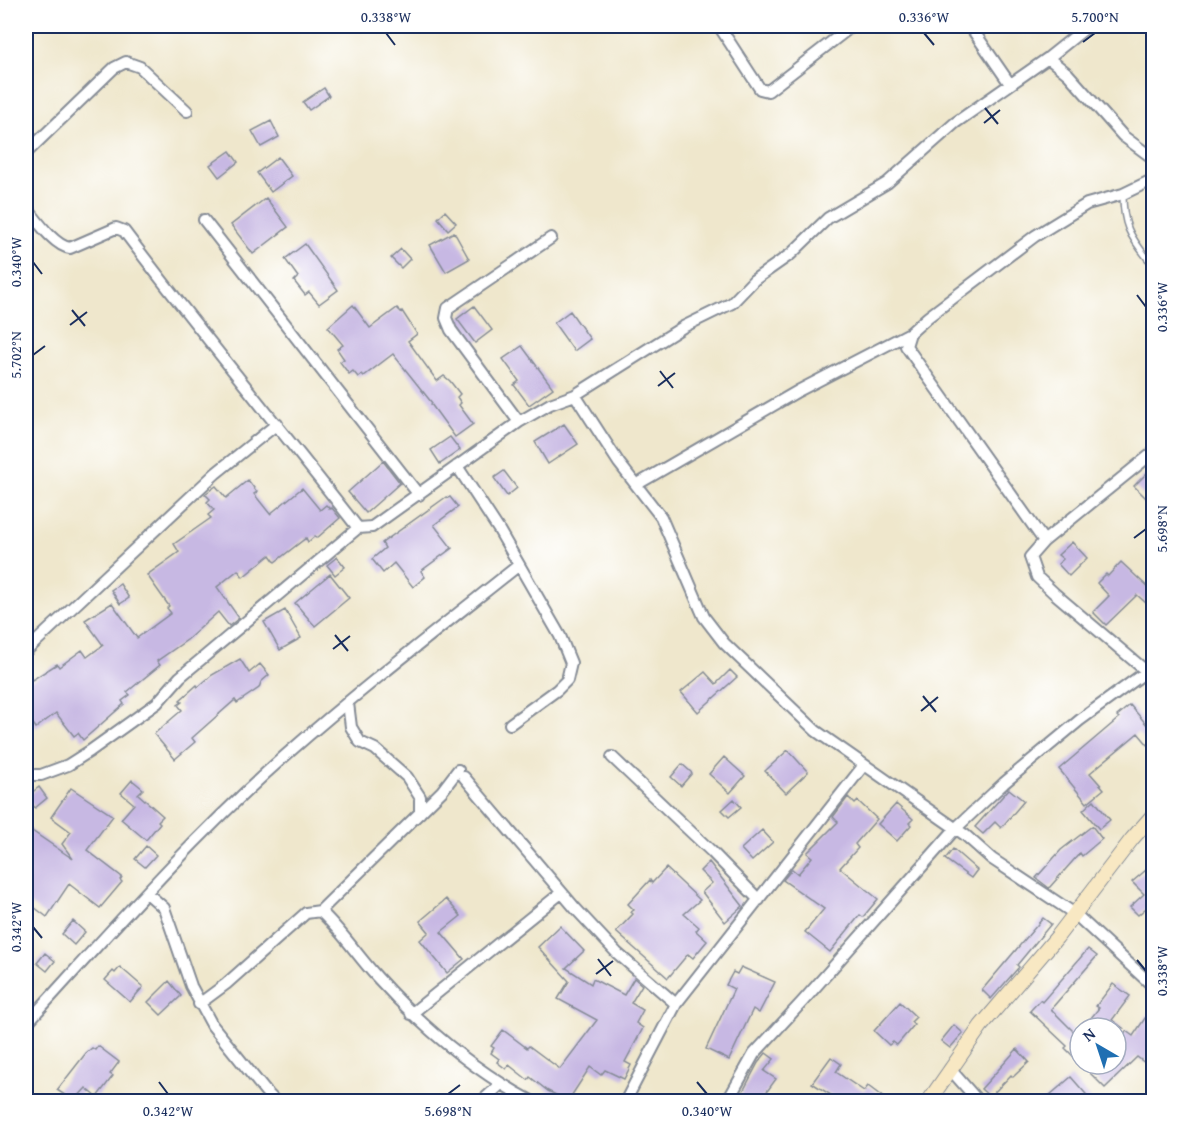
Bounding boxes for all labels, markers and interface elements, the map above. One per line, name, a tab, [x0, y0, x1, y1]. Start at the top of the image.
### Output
text: 0.338°W	[361, 6, 412, 27]
text: 0.336°W	[899, 6, 950, 27]
text: 5.700°N	[1071, 6, 1119, 27]
text: 0.340°W	[5, 236, 26, 287]
text: 0.336°W	[1151, 281, 1172, 332]
text: 5.702°N	[5, 331, 26, 379]
text: 5.698°N	[1151, 505, 1172, 553]
text: 0.342°W	[5, 901, 26, 952]
text: 0.338°W	[1151, 945, 1172, 996]
north arrow	[1068, 1016, 1128, 1076]
text: N	[1077, 1021, 1101, 1047]
text: 0.342°W	[143, 1100, 194, 1121]
text: 5.698°N	[424, 1100, 472, 1121]
text: 0.340°W	[682, 1100, 733, 1121]

